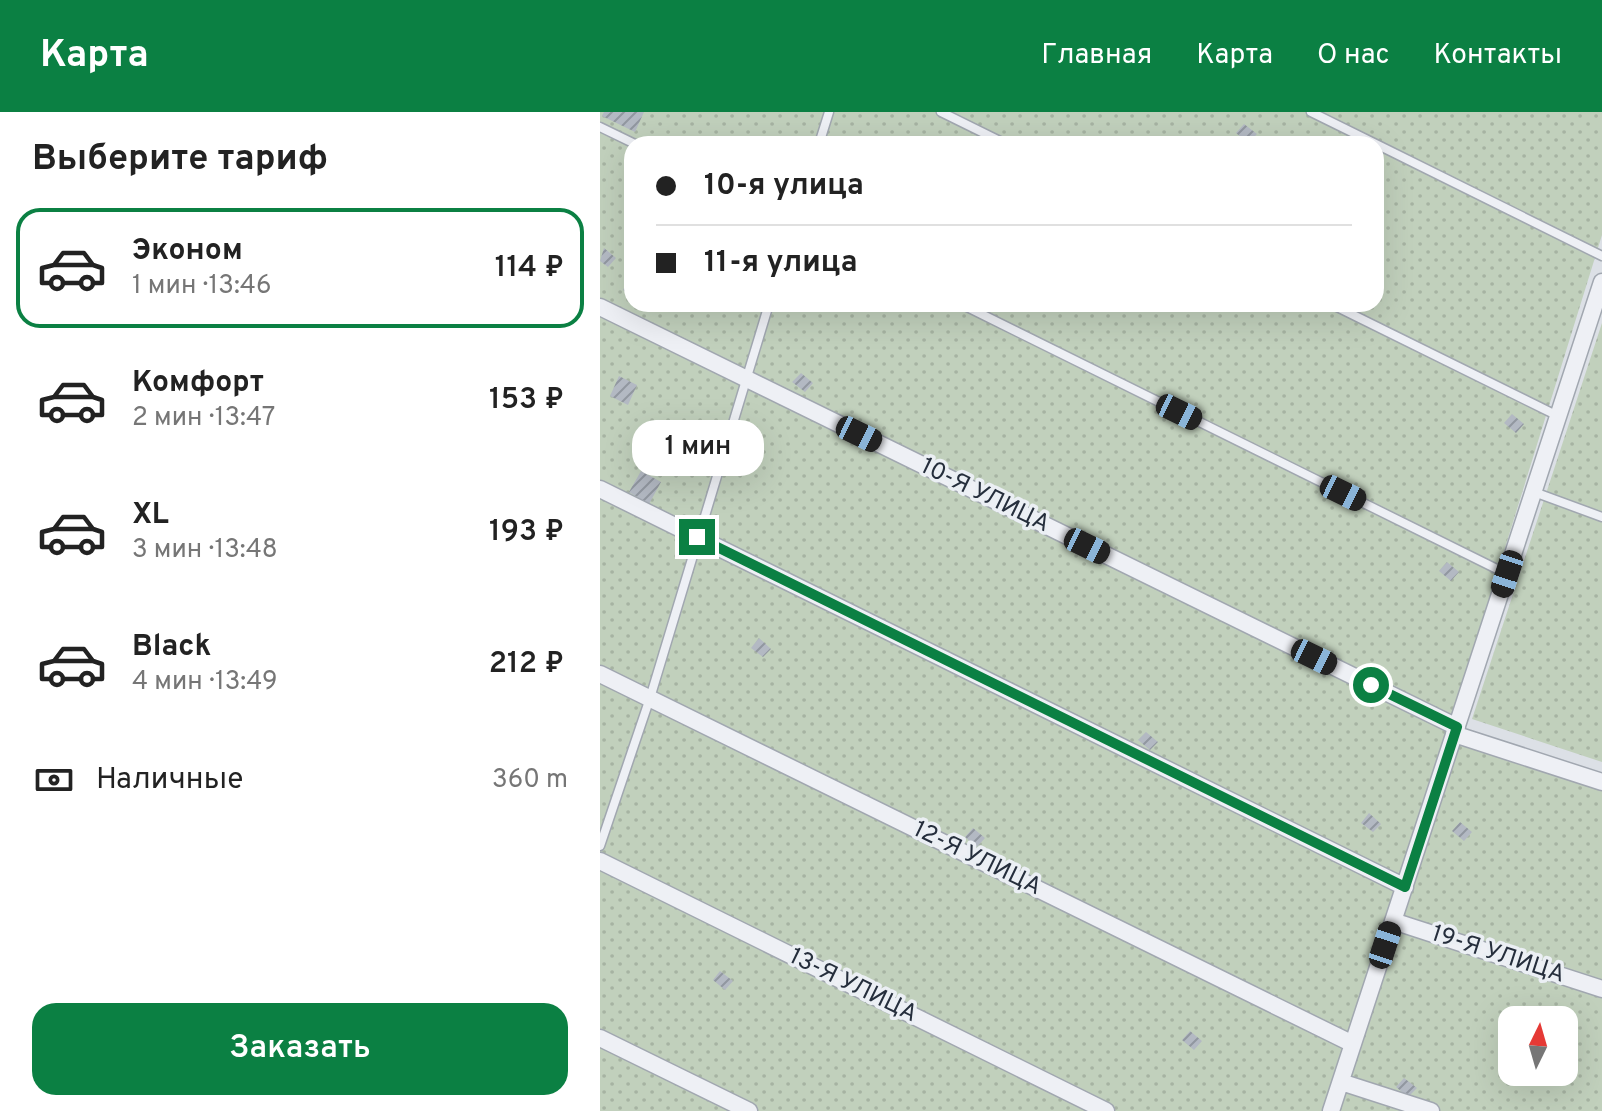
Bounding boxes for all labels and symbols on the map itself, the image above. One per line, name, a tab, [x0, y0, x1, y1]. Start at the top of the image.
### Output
car	[1152, 391, 1206, 433]
car	[832, 413, 886, 455]
callout: 1 мин	[631, 421, 763, 477]
street label: 10-Я УЛИЦА	[916, 452, 1054, 540]
car	[1316, 472, 1370, 514]
route end	[679, 519, 715, 555]
car	[1060, 525, 1114, 567]
car	[1488, 547, 1526, 601]
car	[1287, 636, 1341, 678]
route start	[1353, 667, 1389, 703]
street label: 12-Я УЛИЦА	[908, 815, 1046, 903]
car	[1366, 918, 1404, 972]
street label: 19-Я УЛИЦА	[1427, 919, 1569, 991]
street label: 13-Я УЛИЦА	[784, 942, 922, 1030]
north arrow	[1498, 1006, 1578, 1086]

